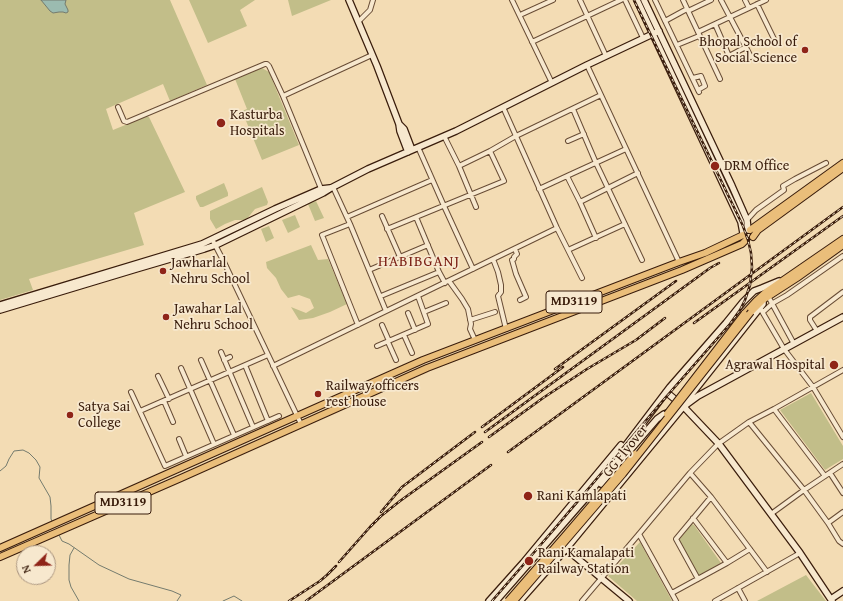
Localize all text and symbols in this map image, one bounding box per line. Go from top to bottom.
place label: Bhopal School of Social Science [699,34,797,66]
marker: Bhopal School of Social Science [800,45,810,55]
place label: Kasturba Hospitals [230,107,285,140]
marker: Kasturba Hospitals [215,117,227,129]
place label: DRM Office [724,158,789,174]
marker: DRM Office [709,160,721,172]
district label: HABIBGANJ [378,253,460,271]
place label: Jawharlal Nehru School [171,255,250,288]
marker: Jawharlal Nehru School [158,266,168,276]
road number: MD3119 [546,291,602,313]
place label: Jawahar Lal Nehru School [174,301,253,334]
marker: Jawahar Lal Nehru School [161,312,171,322]
place label: Agrawal Hospital [725,357,825,373]
marker: Agrawal Hospital [828,359,840,371]
place label: Railway officers rest house [326,378,419,410]
marker: Railway officers rest house [313,389,323,399]
place label: Satya Sai College [78,399,130,432]
marker: Satya Sai College [65,410,75,420]
street label: GG Flyover [600,421,652,481]
place label: Rani Kamlapati [537,488,626,504]
marker: Rani Kamlapati [522,490,534,502]
road number: MD3119 [95,492,151,514]
north arrow [16,545,56,585]
place label: Rani Kamalapati Railway Station [538,545,634,578]
marker: Rani Kamalapati Railway Station [523,555,535,567]
text: N [17,563,35,576]

